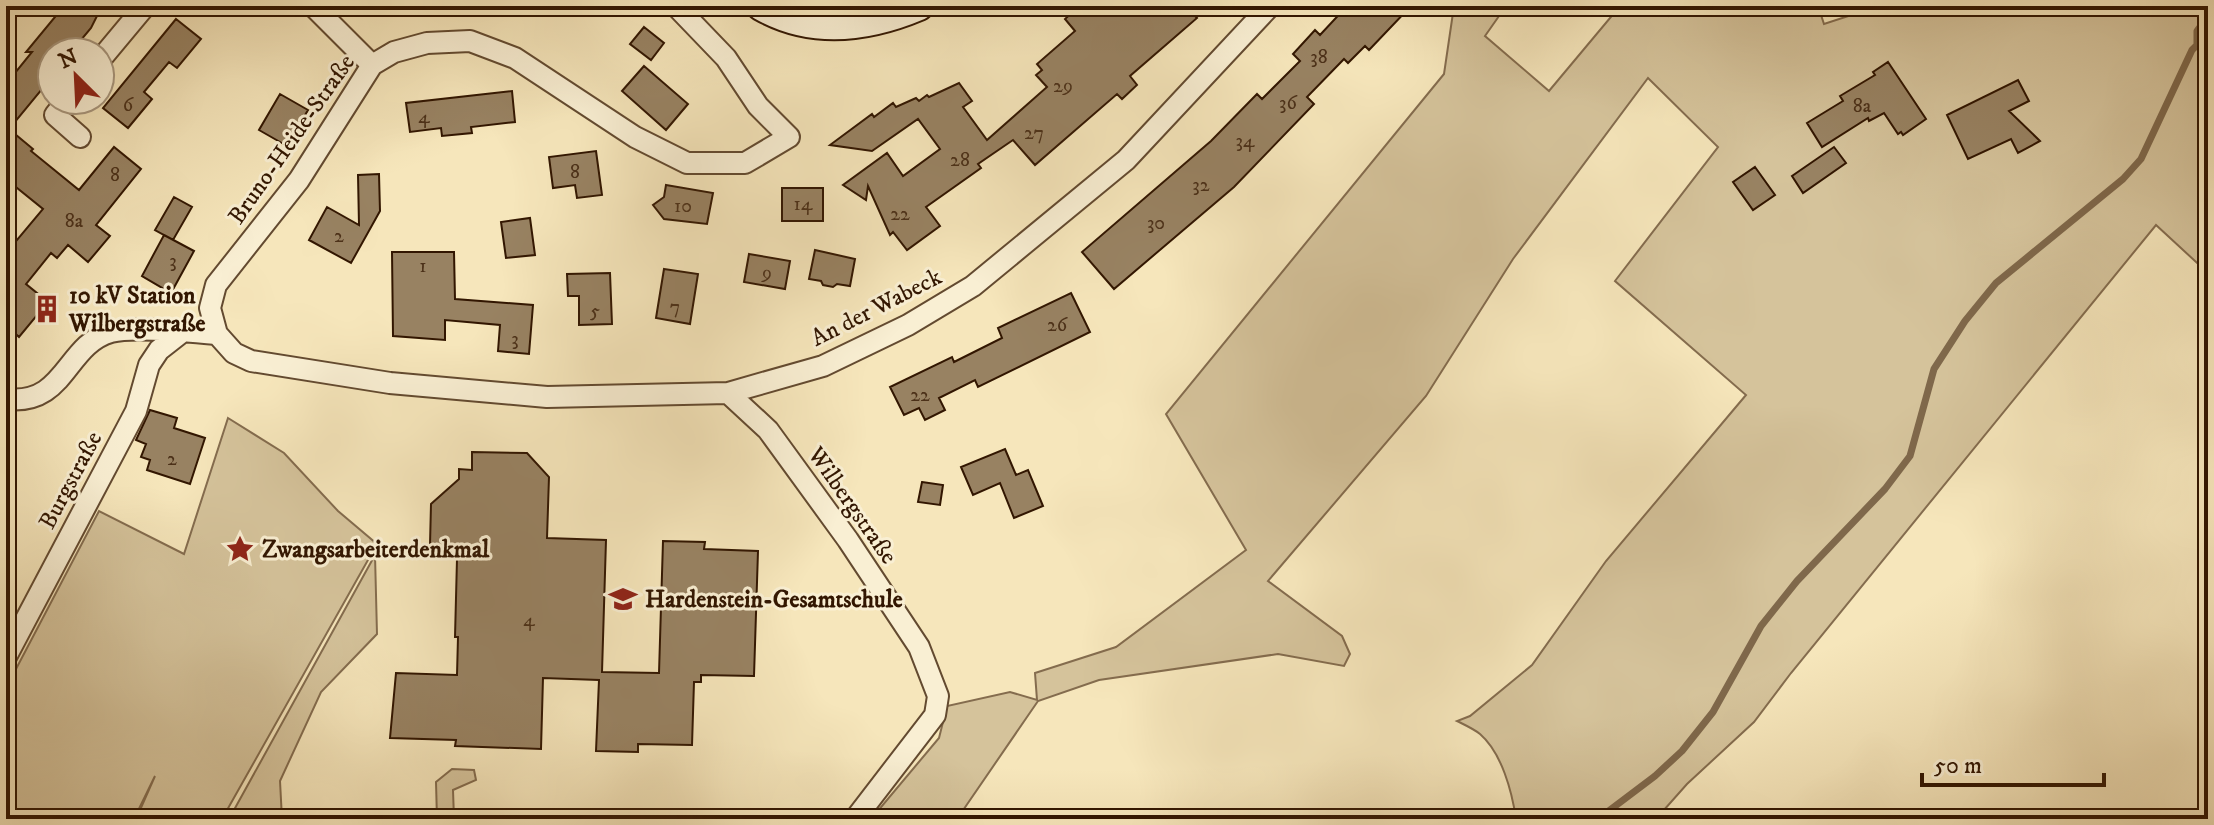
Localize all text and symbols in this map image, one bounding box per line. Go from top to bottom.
north arrow [36,36,116,116]
text: N [55,43,82,75]
house number: 38 [1310,45,1328,70]
street label: Bruno-Heide-Straße [222,49,362,230]
house number: 29 [1053,74,1073,99]
house number: 36 [1279,91,1298,116]
house number: 6 [123,93,134,118]
house number: 8a [1853,94,1872,119]
house number: 4 [418,105,430,130]
house number: 27 [1024,121,1044,146]
house number: 34 [1236,129,1255,154]
house number: 28 [950,148,970,173]
house number: 8 [570,160,580,185]
house number: 8 [110,163,120,188]
house number: 32 [1192,173,1210,198]
house number: 14 [794,192,813,217]
house number: 10 [674,194,692,219]
house number: 22 [890,202,910,227]
house number: 8a [65,209,84,234]
house number: 30 [1147,211,1165,236]
house number: 2 [334,224,344,249]
house number: 3 [169,249,177,274]
house number: 1 [419,254,427,279]
house number: 9 [761,261,772,286]
street label: An der Wabeck [806,262,947,354]
place label: 10 kV Station Wilbergstraße [68,281,205,339]
building icon: 10 kV Station Wilbergstraße [32,294,62,324]
house number: 7 [670,295,680,320]
house number: 5 [590,299,600,324]
house number: 26 [1047,313,1068,338]
house number: 3 [511,327,519,352]
house number: 22 [910,383,930,408]
street label: Burgstraße [33,426,109,535]
street label: Wilbergstraße [800,440,904,570]
house number: 2 [167,447,177,472]
place icon: Zwangsarbeiterdenkmal [225,534,255,564]
place label: Zwangsarbeiterdenkmal [262,535,490,565]
school or university icon: Hardenstein-Gesamtschule [608,584,638,614]
place label: Hardenstein-Gesamtschule [645,585,903,615]
house number: 4 [523,608,535,633]
scale bar [1922,737,2104,787]
text: 50 m [1934,751,1982,781]

